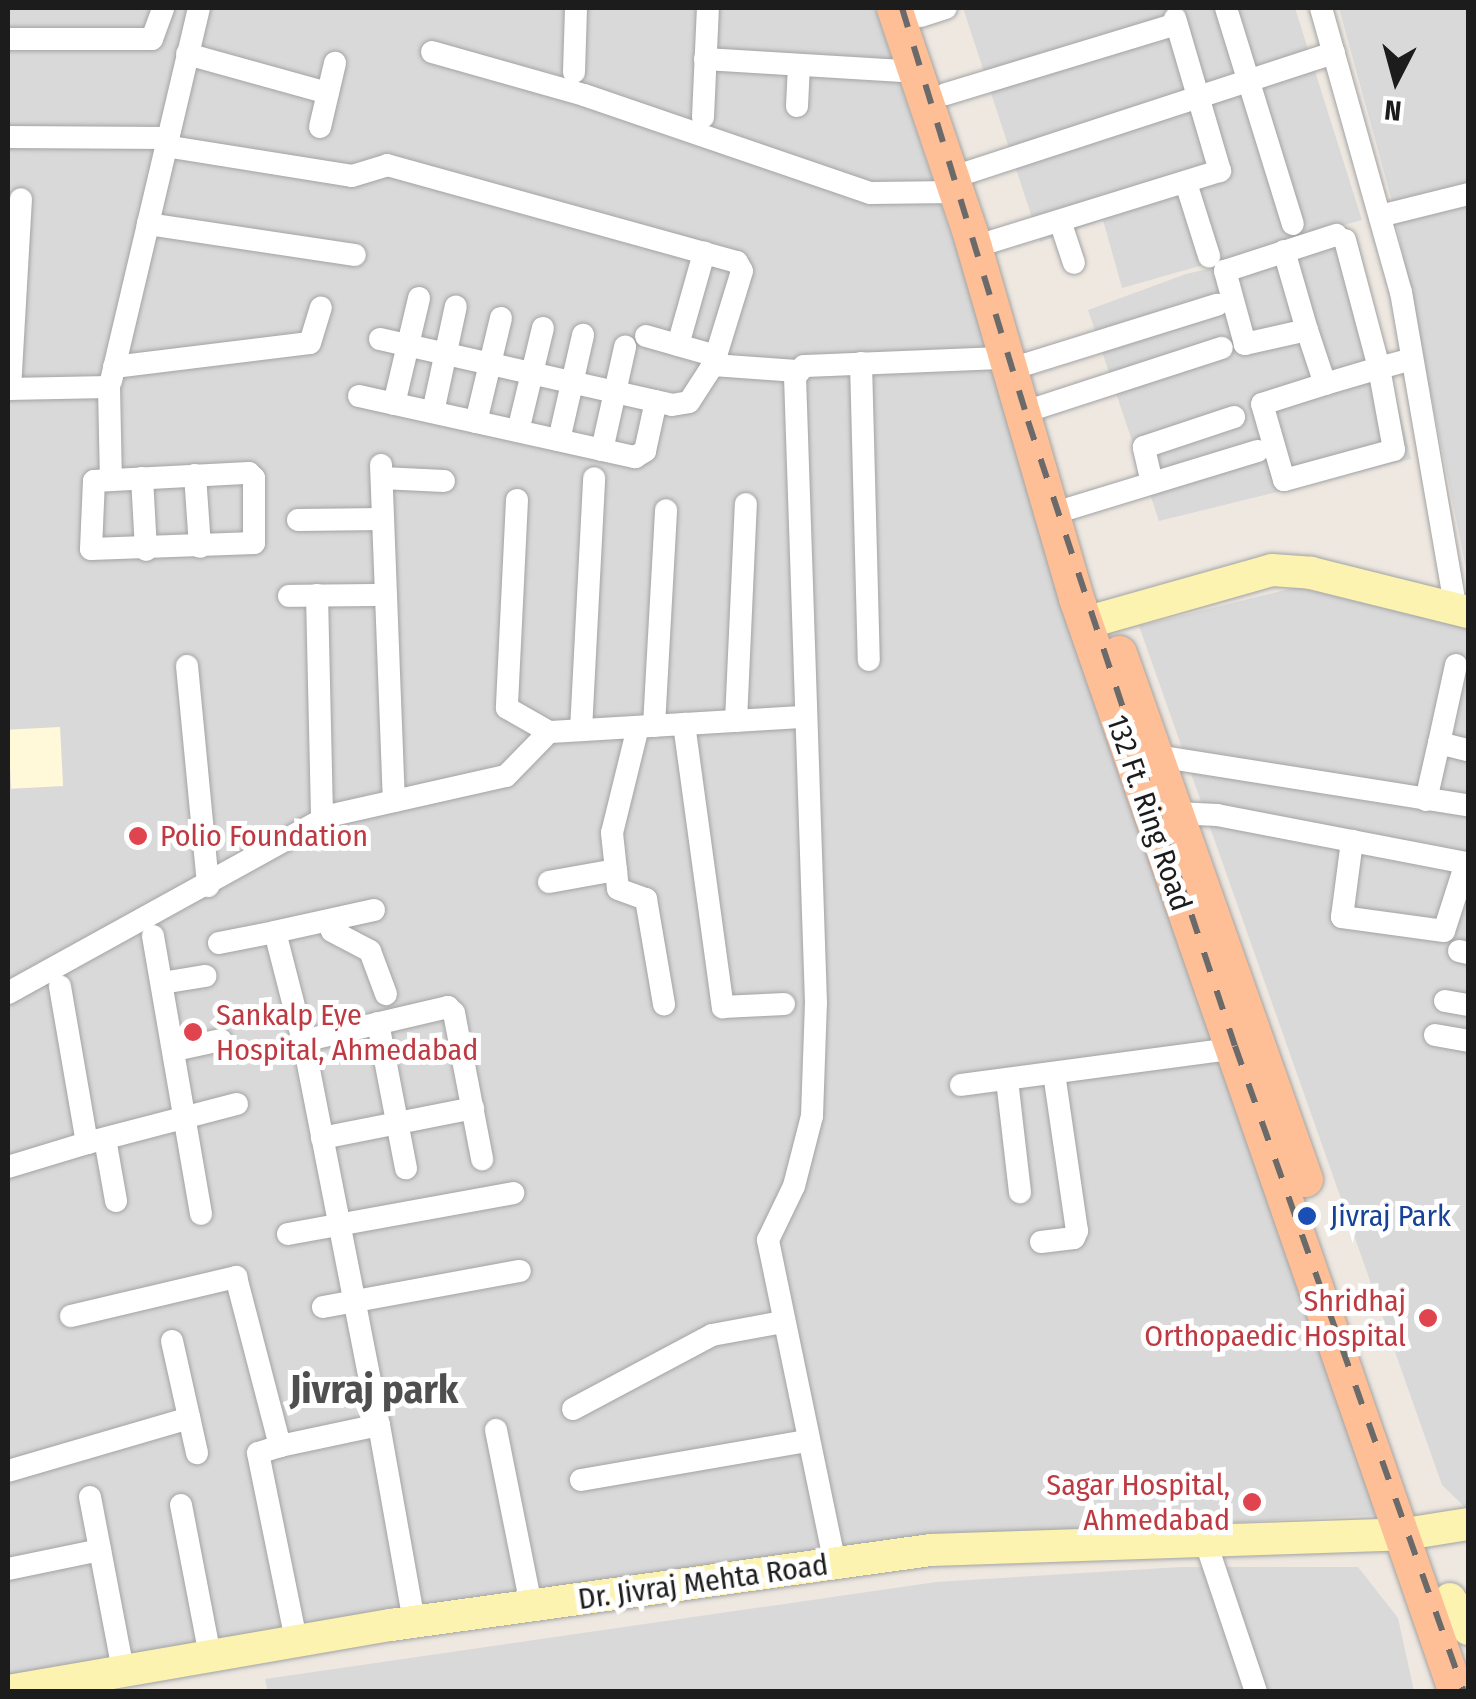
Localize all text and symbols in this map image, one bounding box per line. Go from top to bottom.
north arrow [1346,30,1446,130]
text: N [1383,93,1403,128]
street label: 132 Ft. Ring Road [1099,711,1199,915]
place label: Polio Foundation [160,818,368,854]
marker: Polio Foundation [125,823,151,849]
place label: Sankalp Eye Hospital, Ahmedabad [216,997,478,1068]
marker: Sankalp Eye Hospital, Ahmedabad [180,1019,206,1045]
place label: Jivraj Park [1330,1198,1451,1234]
marker: Jivraj Park [1294,1203,1320,1229]
place label: Shridhaj Orthopaedic Hospital [1144,1283,1406,1354]
marker: Shridhaj Orthopaedic Hospital [1415,1305,1441,1331]
district label: Jivraj park [290,1366,458,1414]
place label: Sagar Hospital, Ahmedabad [1046,1467,1230,1538]
marker: Sagar Hospital, Ahmedabad [1239,1489,1265,1515]
street label: Dr. Jivraj Mehta Road [576,1547,830,1617]

